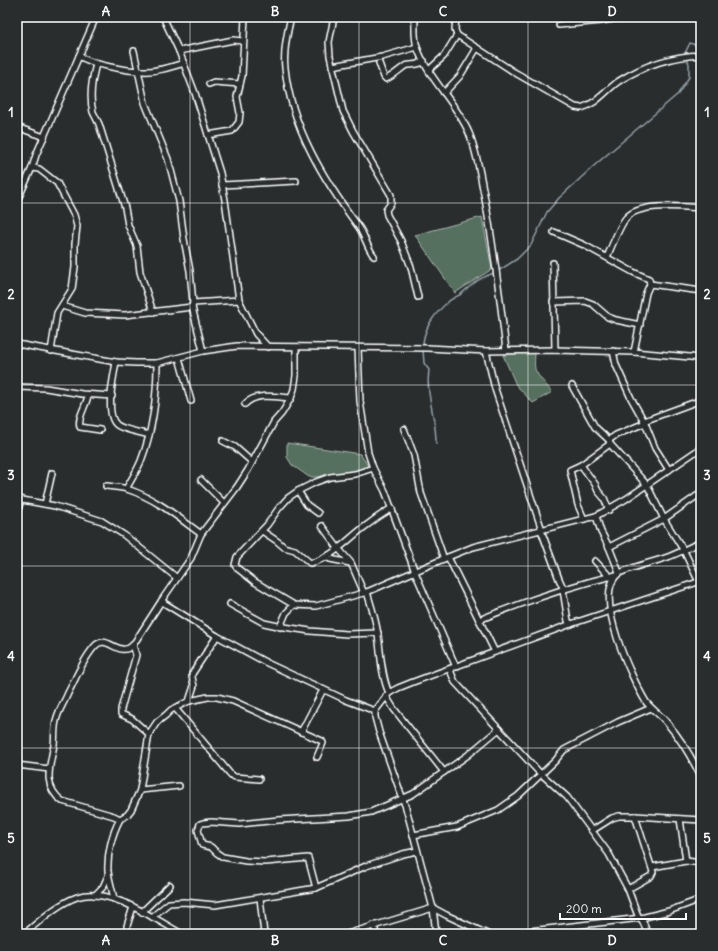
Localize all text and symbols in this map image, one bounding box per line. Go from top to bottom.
text: A [102,3,111,20]
text: B [271,3,280,20]
text: C [439,3,448,20]
text: D [607,3,617,20]
text: 1 [8,104,14,121]
text: 1 [704,104,710,121]
text: 2 [7,286,15,303]
text: 2 [703,286,711,303]
text: 3 [7,467,15,484]
text: 3 [703,467,711,484]
text: 4 [7,648,15,665]
text: 4 [703,648,711,665]
text: 5 [7,830,15,847]
text: 5 [703,830,711,847]
scale bar [560,895,686,921]
text: 200 m [566,901,602,916]
text: A [102,932,111,949]
text: B [271,932,280,949]
text: C [439,932,448,949]
text: D [607,932,617,949]

